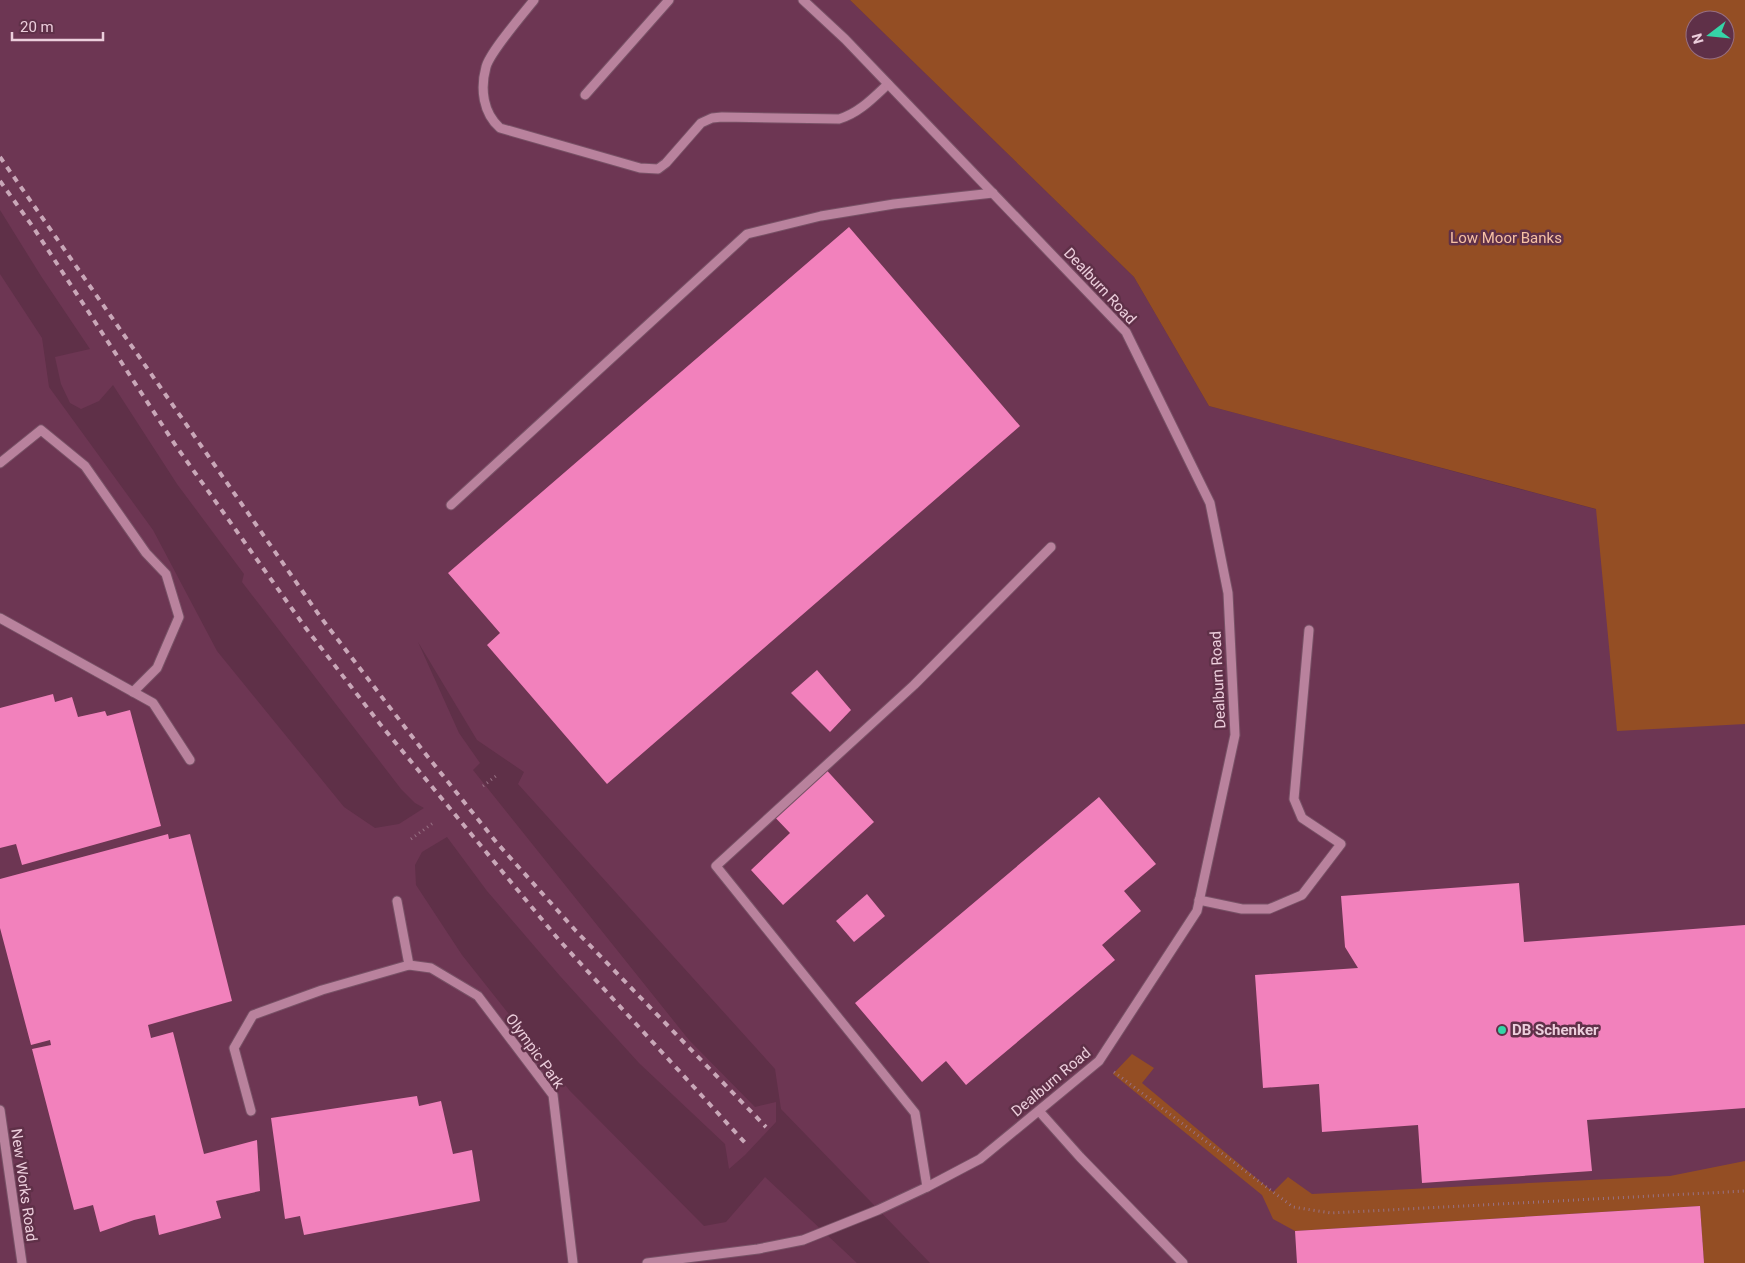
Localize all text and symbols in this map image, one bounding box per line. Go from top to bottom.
scale bar [12,10,104,42]
north arrow [1685,10,1735,60]
text: 20 m [20,18,54,36]
text: N [1688,32,1707,46]
park label: Low Moor Banks [1450,229,1562,247]
street label: Dealburn Road [1060,244,1140,328]
street label: Dealburn Road [1206,631,1230,729]
street label: Olympic Park [502,1010,568,1092]
place label: DB Schenker [1512,1021,1599,1039]
marker: DB Schenker [1496,1024,1508,1036]
street label: Dealburn Road [1008,1044,1094,1120]
street label: New Works Road [7,1127,41,1243]

